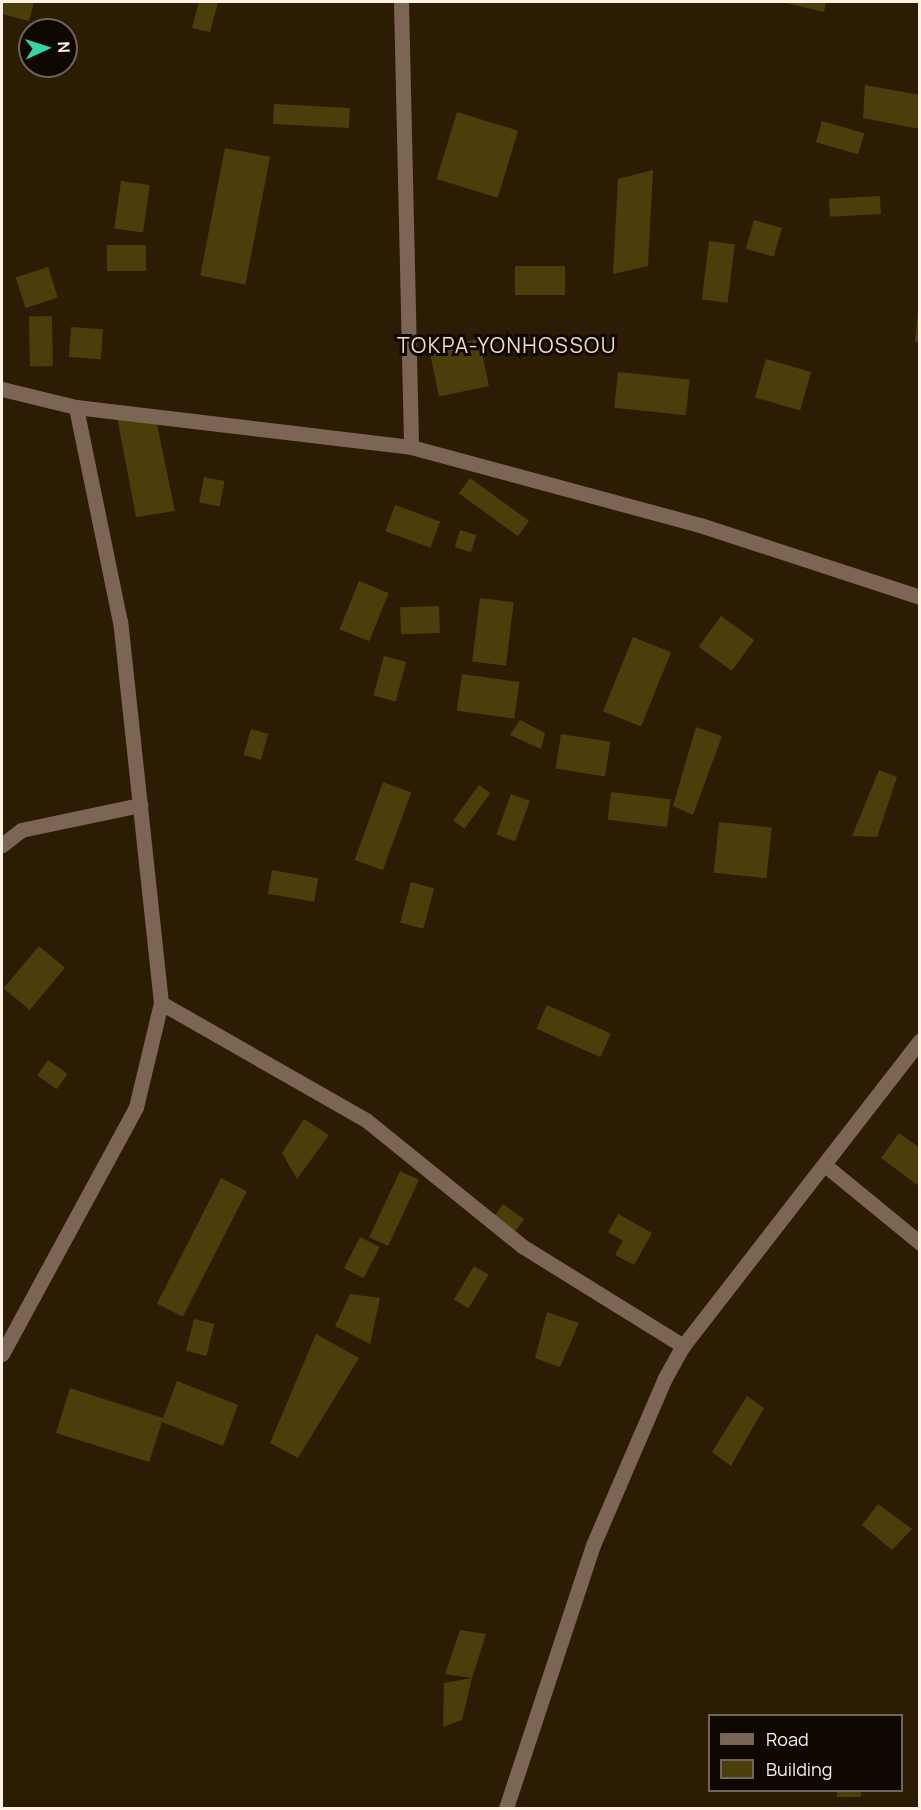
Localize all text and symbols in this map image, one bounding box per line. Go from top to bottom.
north arrow [18,18,78,78]
text: N [53,41,75,53]
district label: TOKPA-YONHOSSOU [396,332,618,358]
legend [708,1714,903,1792]
text: Road [766,1727,809,1751]
text: Building [766,1757,832,1781]

